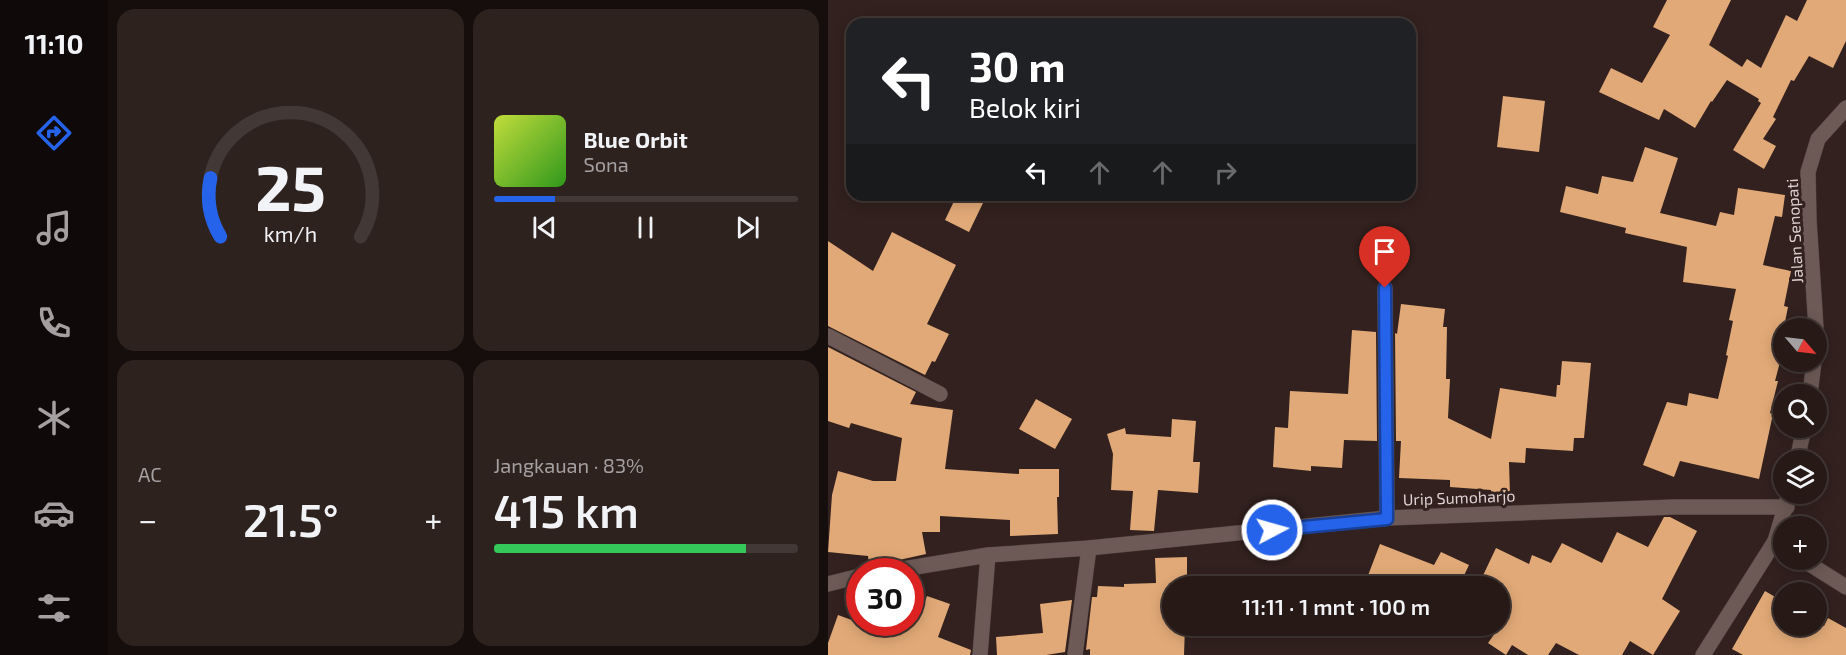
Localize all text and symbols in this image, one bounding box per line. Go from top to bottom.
text: 11:10 [25,27,83,59]
text: 30 m [969,40,1065,90]
icon: left [870,42,948,120]
text: Belok kiri [969,91,1081,123]
icon: directions [33,112,75,154]
text: Blue Orbit [584,126,688,152]
text: 25 [255,149,326,224]
text: Sona [584,152,629,176]
icon: left [1020,156,1053,189]
icon: ahead [1083,156,1116,189]
icon: ahead [1146,156,1179,189]
icon: right [1209,156,1242,189]
street label: Jalan Senopati [1782,178,1806,284]
icon: music [33,207,75,249]
icon: previous [528,211,561,244]
icon: pause [629,211,662,244]
icon: next [731,211,764,244]
text: km/h [264,221,317,246]
pin [1359,226,1410,288]
icon: arrive [1368,235,1401,268]
icon: phone [33,302,75,344]
north arrow [1773,318,1827,372]
map controls [1773,318,1827,636]
button: search [1773,384,1827,438]
icon: climate [33,397,75,439]
button: layers [1773,450,1827,504]
text: Jangkauan · 83% [494,453,644,477]
text: AC [138,462,162,486]
text: 415 km [494,483,639,537]
street label: Urip Sumoharjo [1402,486,1516,509]
icon: car [33,492,75,534]
text: 21.5° [243,492,339,546]
position arrow [1240,498,1304,562]
text: − [138,499,157,539]
text: + [424,499,442,539]
button: + [1773,516,1827,570]
speed limit sign: 30 [846,558,924,636]
button: − [1773,582,1827,636]
icon: filters [33,587,75,629]
text: 11:11 · 1 mnt · 100 m [1242,593,1430,619]

